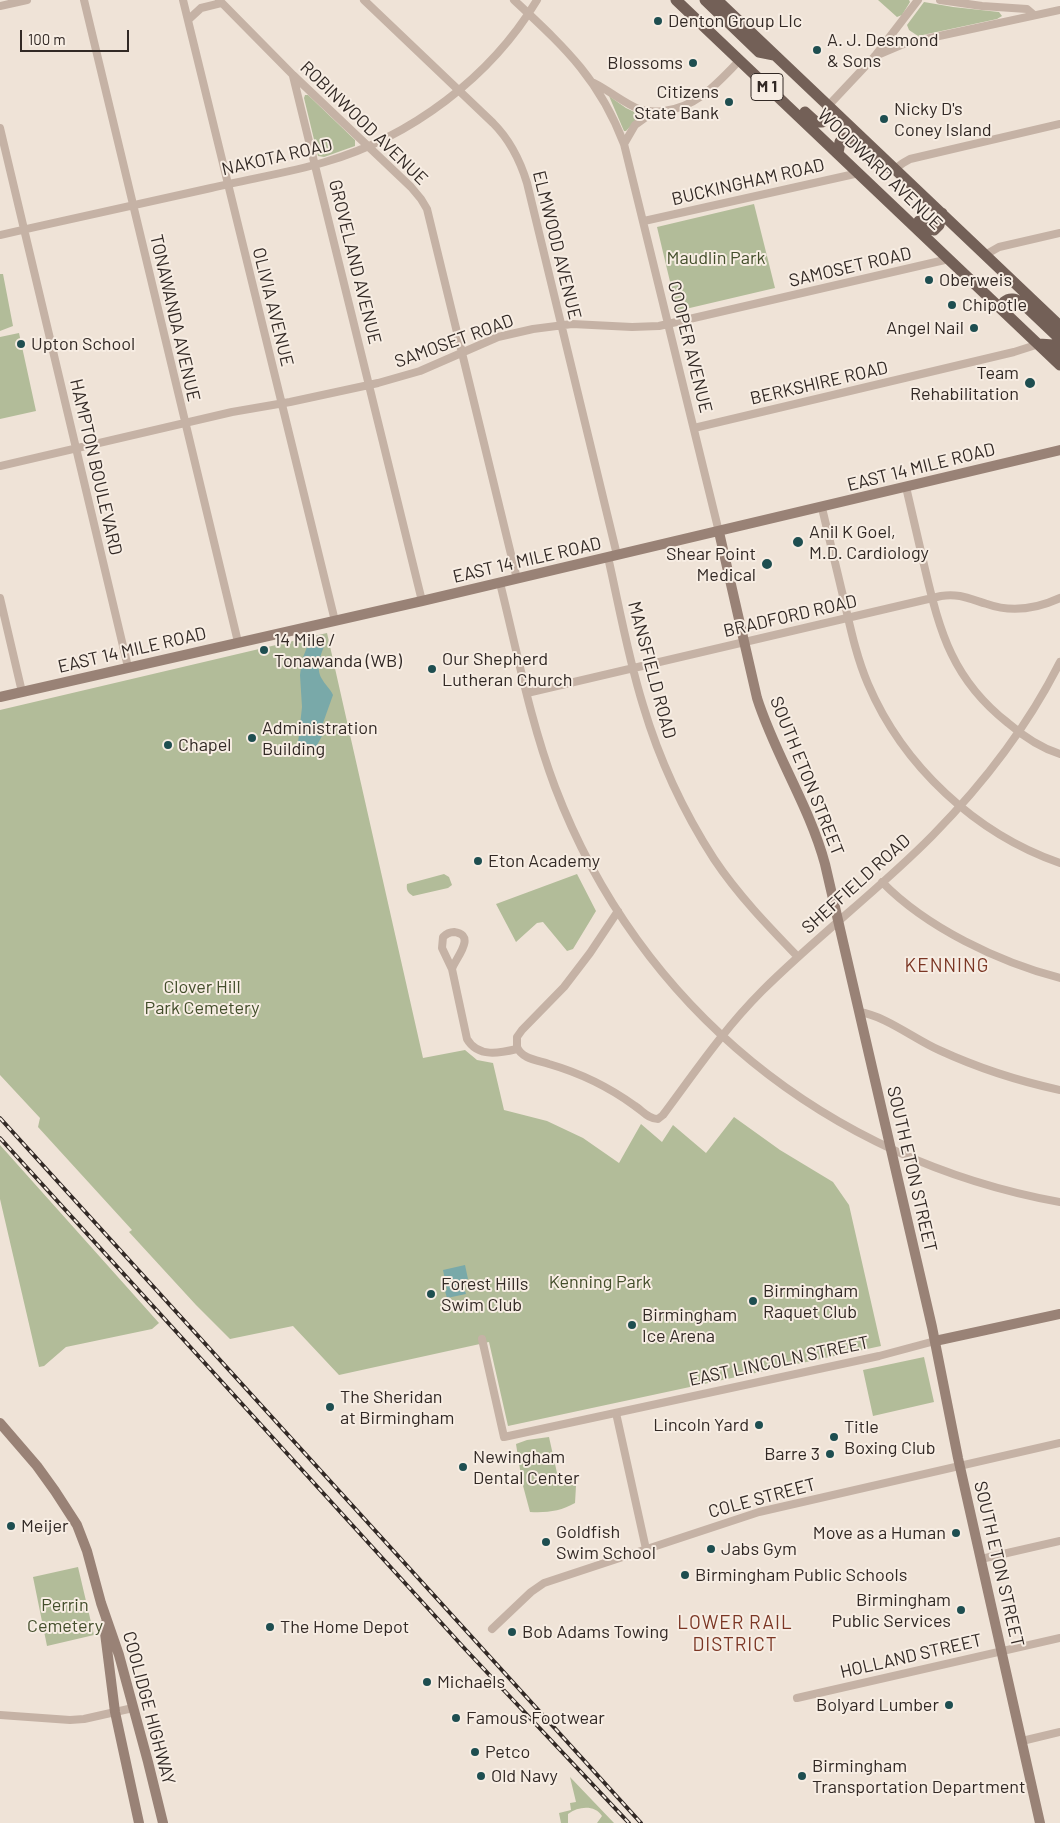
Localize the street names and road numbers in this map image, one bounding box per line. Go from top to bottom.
street label: ROBINWOOD AVENUE [296,57,432,189]
road number: M 1 [751,74,783,100]
street label: WOODWARD AVENUE [813,104,947,234]
street label: NAKOTA ROAD [220,134,334,180]
street label: BUCKINGHAM ROAD [670,154,826,210]
street label: ELMWOOD AVENUE [528,168,586,322]
street label: GROVELAND AVENUE [324,177,386,347]
street label: TONAWANDA AVENUE [145,232,205,404]
street label: SAMOSET ROAD [787,242,913,292]
street label: OLIVIA AVENUE [248,245,298,369]
street label: COOPER AVENUE [663,279,717,415]
street label: SAMOSET ROAD [392,309,516,373]
street label: BERKSHIRE ROAD [748,357,890,409]
street label: HAMPTON BOULEVARD [65,377,127,557]
street label: EAST 14 MILE ROAD [845,438,997,496]
street label: EAST 14 MILE ROAD [451,532,603,588]
street label: BRADFORD ROAD [721,590,859,642]
street label: MANSFIELD ROAD [623,599,681,741]
street label: EAST 14 MILE ROAD [56,622,208,678]
street label: SOUTH ETON STREET [765,693,849,859]
street label: SHEFFIELD ROAD [797,830,915,938]
street label: SOUTH ETON STREET [882,1084,942,1254]
street label: EAST LINCOLN STREET [687,1331,871,1391]
street label: COLE STREET [706,1473,818,1523]
street label: SOUTH ETON STREET [969,1479,1029,1649]
street label: COOLIDGE HIGHWAY [118,1629,180,1787]
street label: HOLLAND STREET [838,1629,984,1683]

